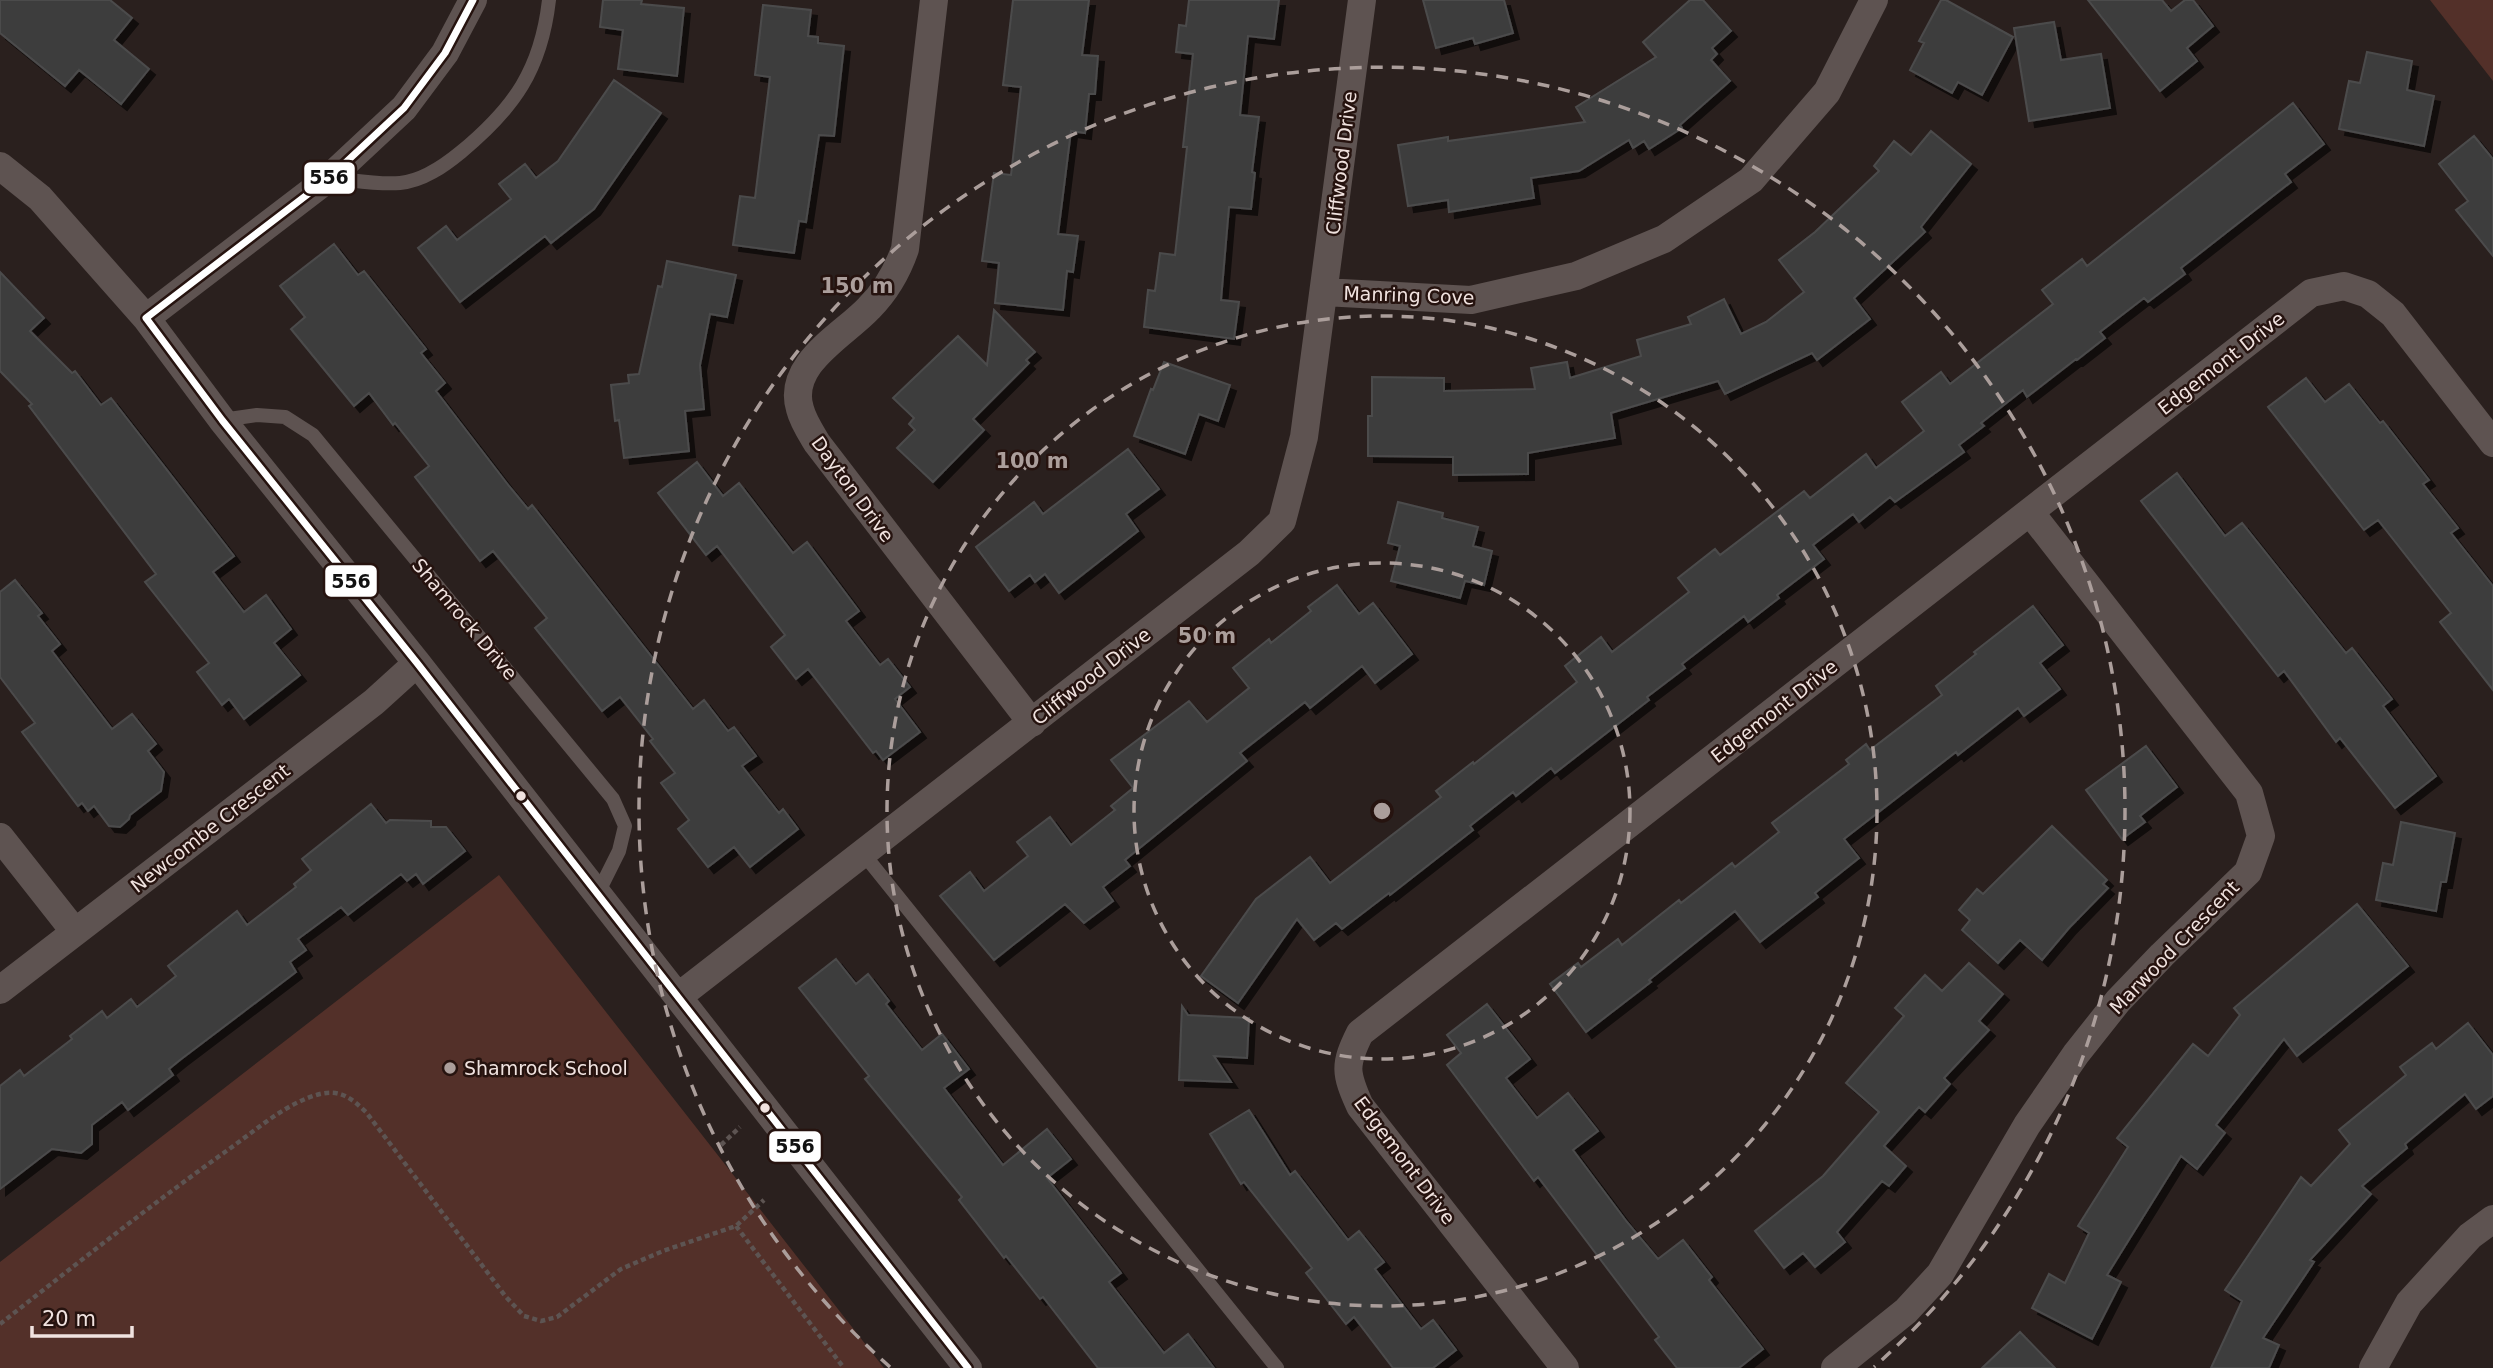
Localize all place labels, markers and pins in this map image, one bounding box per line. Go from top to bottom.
unlabelled marker [514,789,528,803]
centre of rings [1370,799,1394,823]
place label: Shamrock School [464,1057,628,1079]
marker: Shamrock School [442,1060,458,1076]
unlabelled marker [758,1101,772,1115]

